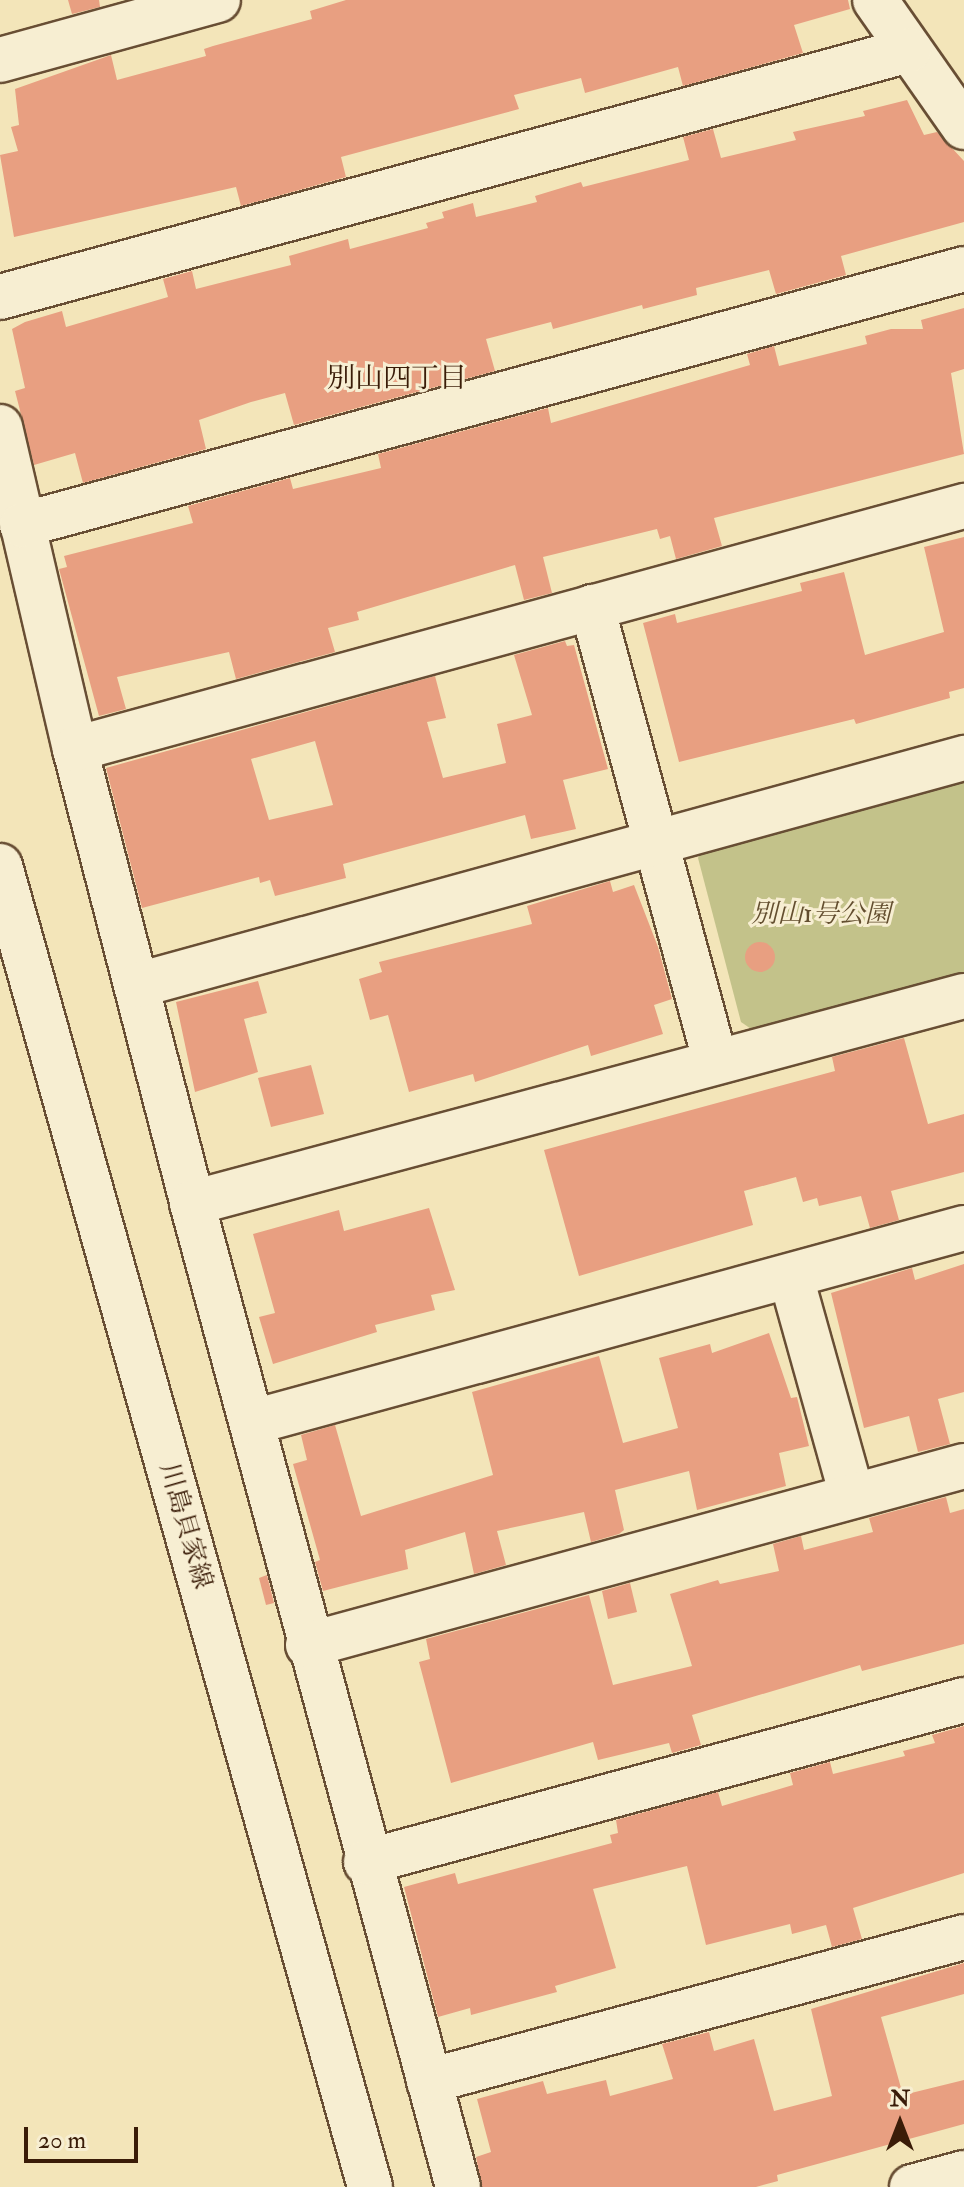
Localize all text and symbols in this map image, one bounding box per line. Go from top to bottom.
district label: 別山四丁目 [327,362,467,396]
park label: 別山1号公園 [751,899,891,931]
street label: 川島貝家線 [152,1459,218,1593]
north arrow [860,2083,940,2163]
text: N [890,2085,910,2113]
scale bar [28,2111,142,2161]
text: 20 m [38,2125,86,2156]

